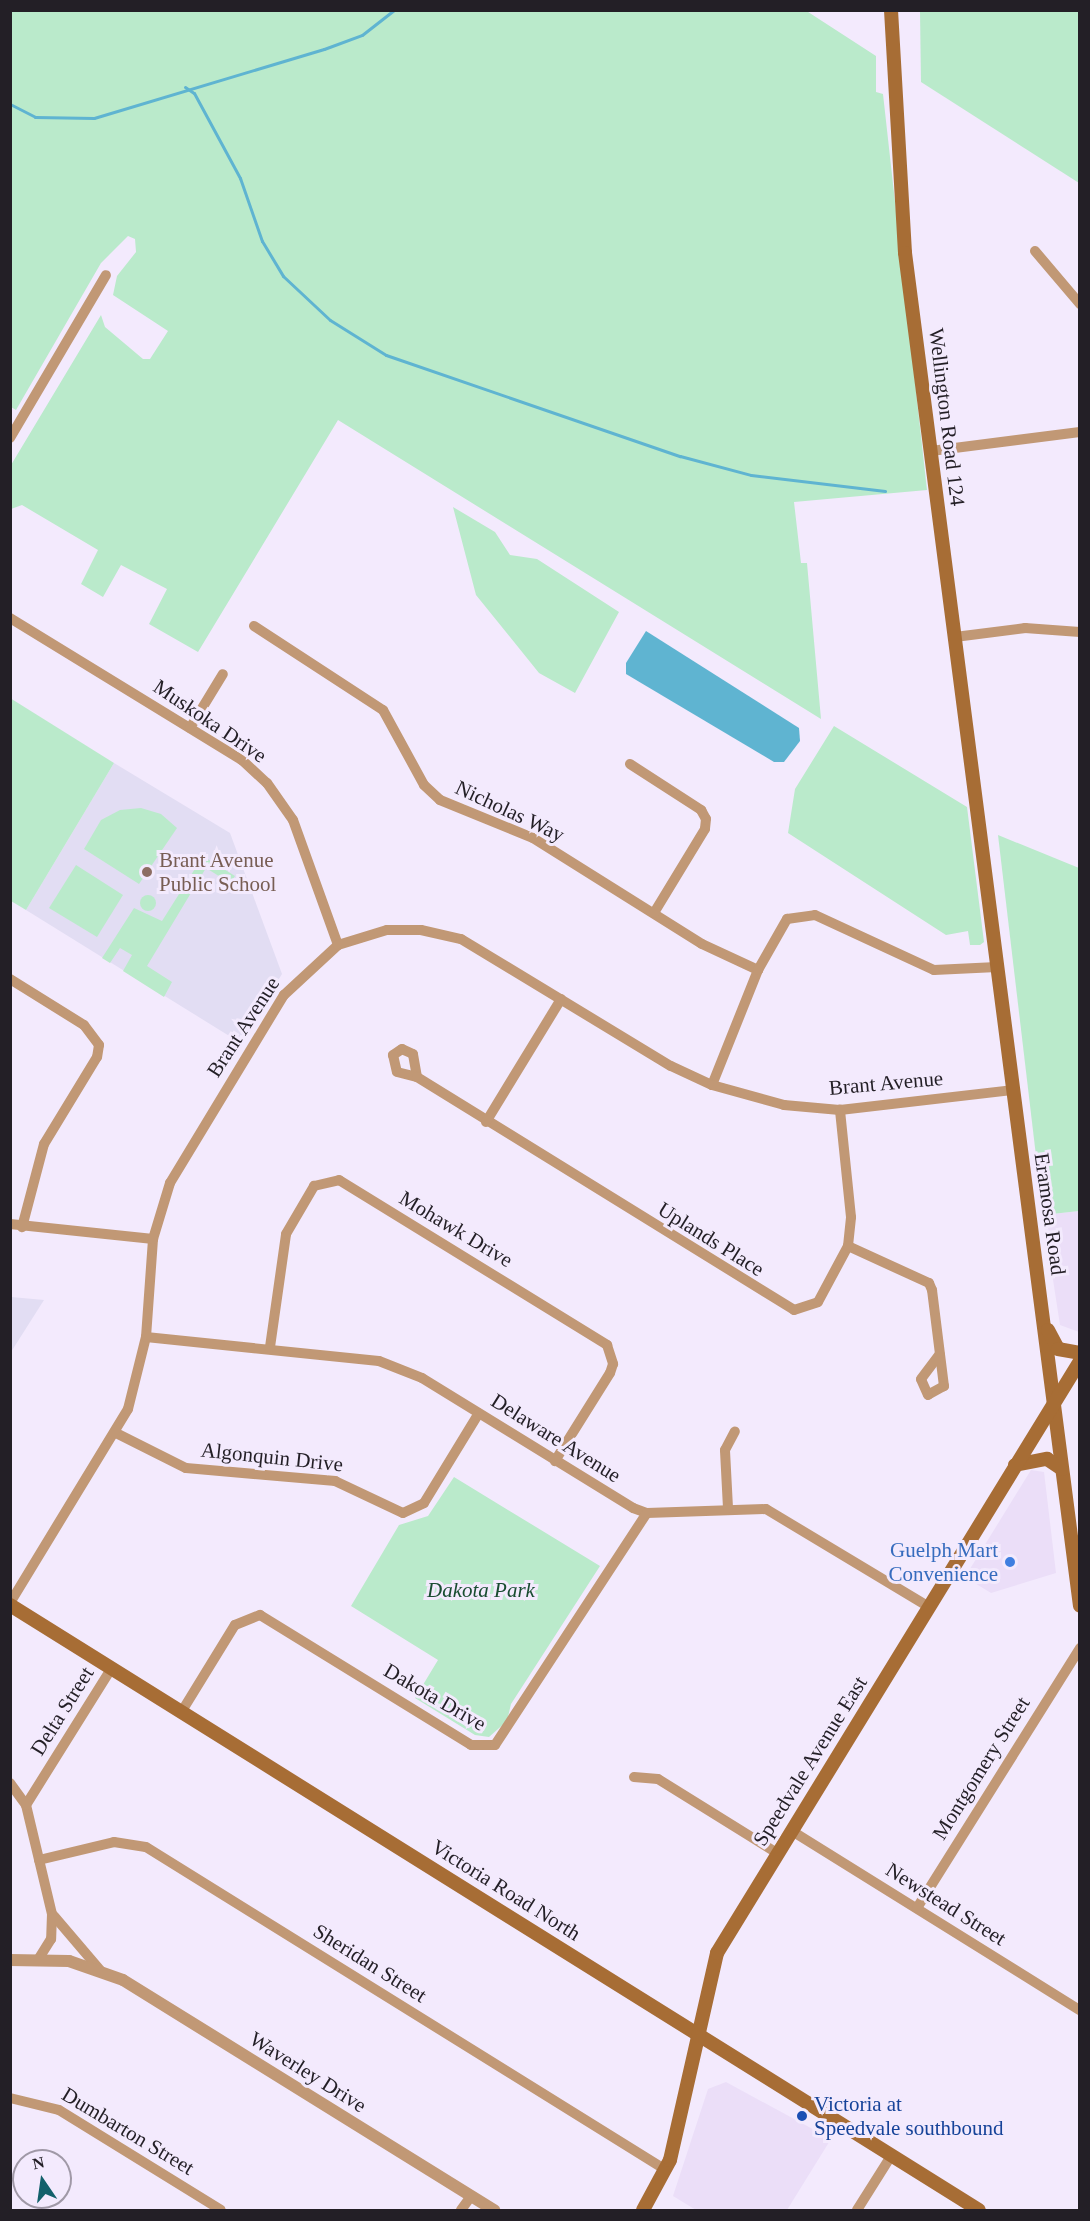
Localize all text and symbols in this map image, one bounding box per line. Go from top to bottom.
street label: Wellington Road 124 [924,327,970,507]
street label: Muskoka Drive [149,674,271,768]
street label: Nicholas Way [451,775,569,847]
place label: Brant Avenue Public School [159,847,276,897]
marker: Brant Avenue Public School [140,865,154,879]
street label: Brant Avenue [201,972,285,1082]
street label: Brant Avenue [827,1065,945,1101]
street label: Eramosa Road [1029,1151,1071,1277]
street label: Mohawk Drive [395,1185,517,1273]
street label: Uplands Place [653,1196,769,1282]
street label: Delaware Avenue [486,1388,626,1488]
street label: Algonquin Drive [200,1437,344,1477]
place label: Guelph Mart Convenience [888,1537,998,1587]
marker: Guelph Mart Convenience [1003,1555,1017,1569]
park label: Dakota Park [427,1577,535,1603]
street label: Dakota Drive [379,1658,491,1736]
street label: Delta Street [25,1662,99,1760]
street label: Speedvale Avenue East [747,1671,873,1851]
street label: Montgomery Street [927,1692,1035,1844]
street label: Victoria Road North [427,1834,585,1946]
street label: Newstead Street [881,1857,1011,1951]
street label: Sheridan Street [309,1918,431,2008]
street label: Waverley Drive [245,2026,371,2118]
street label: Dumbarton Street [57,2082,199,2180]
place label: Victoria at Speedvale southbound [814,2091,1004,2141]
marker: Victoria at Speedvale southbound [795,2109,809,2123]
north arrow [12,2149,72,2209]
text: N [31,2153,46,2173]

